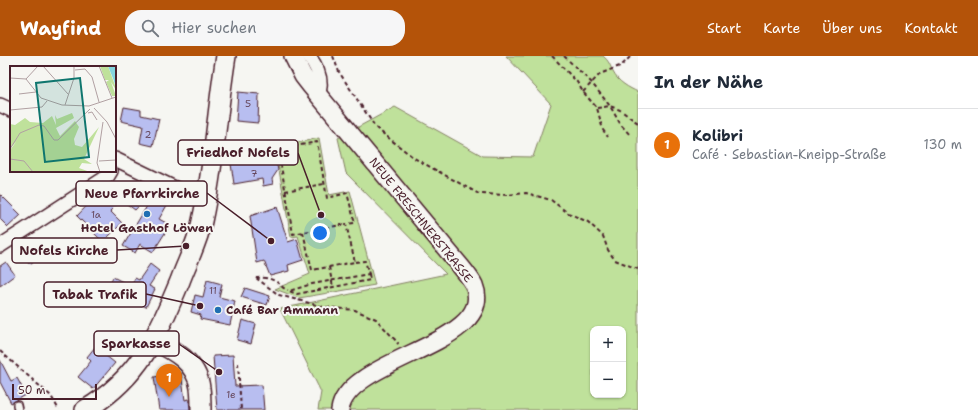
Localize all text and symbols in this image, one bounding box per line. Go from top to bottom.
search box [125,10,405,46]
text: Wayfind [20,16,101,41]
icon: search [139,17,161,39]
text: Hier suchen [171,18,256,38]
text: Start [707,19,741,37]
text: Karte [763,19,800,37]
text: Über uns [822,19,882,37]
text: Kontakt [904,19,958,37]
inset map [10,66,116,172]
text: In der Nähe [654,71,763,93]
house number: 5 [245,97,251,110]
text: Kolibri [692,126,743,146]
house number: 2 [145,128,152,141]
text: 1 [664,136,670,153]
text: 130 m [924,136,962,153]
callout: Friedhof Nofels [178,140,298,165]
text: Friedhof Nofels [186,144,290,161]
text: Café · Sebastian-Kneipp-Straße [692,146,886,163]
street label: NEUE FRESCHNERSTRASSE [366,154,476,286]
house number: 7 [251,167,258,180]
callout: Neue Pfarrkirche [76,181,207,206]
text: Neue Pfarrkirche [84,185,200,202]
house number: 1a [91,208,102,221]
marker: Hotel Gasthof Löwen [142,209,152,219]
place label: Hotel Gasthof Löwen [81,220,213,236]
your location [310,223,330,243]
callout: Nofels Kirche [12,238,117,263]
text: Nofels Kirche [19,242,109,259]
callout: Tabak Trafik [44,282,146,307]
house number: 11 [209,284,217,297]
text: Tabak Trafik [52,286,138,303]
place label: Café Bar Ammann [226,302,338,318]
marker: Café Bar Ammann [213,305,223,315]
map controls [590,326,626,398]
button: + [590,326,626,362]
callout: Sparkasse [94,331,179,356]
text: Sparkasse [101,335,171,352]
button: − [590,362,626,398]
pin: 1 [156,364,182,397]
scale bar [12,382,97,401]
text: 50 m [18,383,46,398]
house number: 1e [226,388,236,401]

